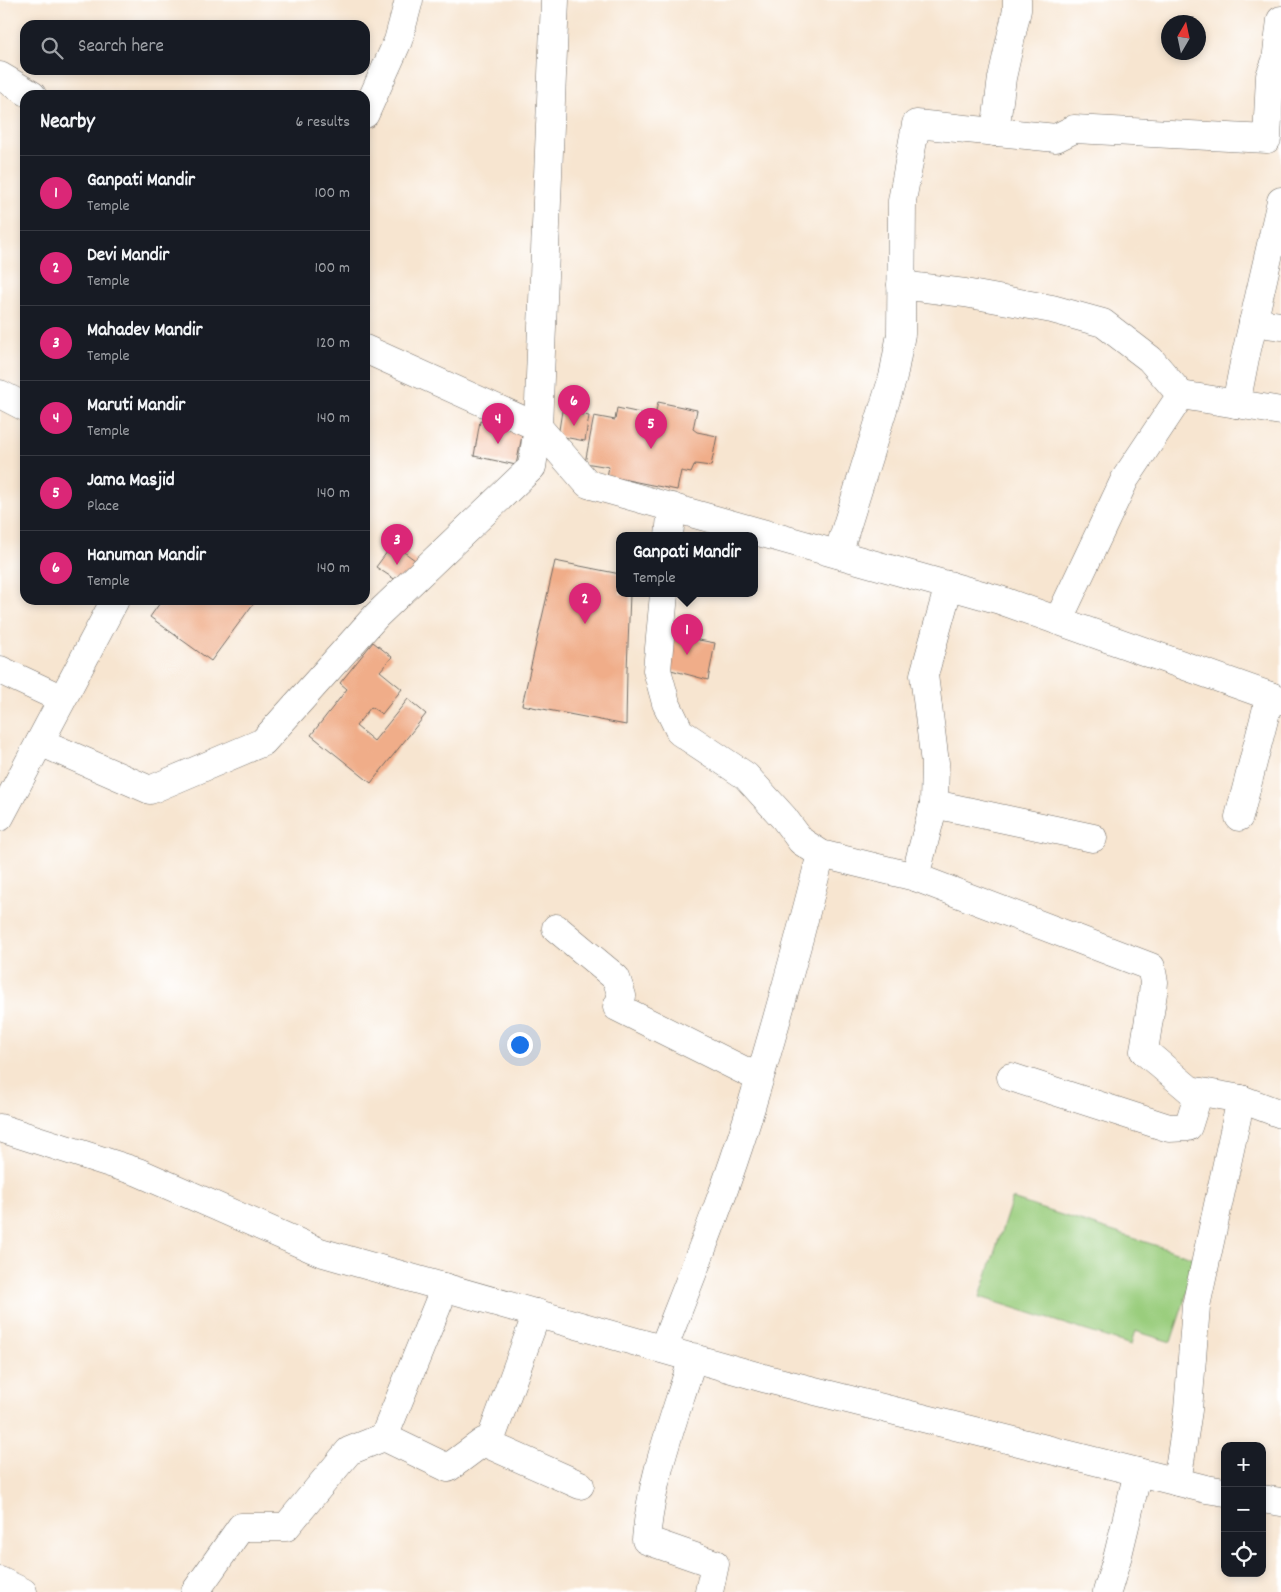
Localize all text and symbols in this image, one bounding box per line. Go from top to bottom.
north arrow [1161,15,1206,60]
search box [20,20,370,75]
icon: search [38,34,66,62]
text: Search here [78,34,164,61]
text: Nearby [40,108,95,138]
text: 6 results [295,111,350,134]
text: Ganpati Mandir [87,168,195,195]
text: 1 [54,182,58,205]
text: 100 m [314,182,350,205]
text: Temple [87,195,130,218]
text: Devi Mandir [87,243,169,270]
text: 2 [53,257,60,280]
text: 100 m [314,257,350,280]
text: Temple [87,270,130,293]
text: Mahadev Mandir [87,318,202,345]
text: 3 [52,332,60,355]
text: 120 m [316,332,350,355]
text: Temple [87,345,130,368]
pin: 6 [558,385,590,426]
text: Maruti Mandir [87,393,185,420]
pin: 4 [482,403,514,444]
text: 4 [53,407,59,430]
text: 140 m [316,407,350,430]
pin: 5 [635,408,667,449]
text: Temple [87,420,130,443]
text: Jama Masjid [87,468,175,495]
text: 5 [52,482,60,505]
text: 140 m [316,482,350,505]
text: Place [87,495,119,518]
pin: 3 [381,524,413,565]
popup [616,532,758,597]
text: Ganpati Mandir [633,540,741,567]
text: Hanuman Mandir [87,543,206,570]
text: 6 [52,557,60,580]
text: 140 m [316,557,350,580]
text: Temple [633,567,676,590]
text: Temple [87,570,130,593]
pin: 2 [569,583,601,624]
pin: 1 [671,614,703,655]
your location [507,1032,533,1058]
map controls [1221,1442,1266,1577]
button: + [1221,1442,1266,1487]
button: − [1221,1487,1266,1532]
button: locate [1221,1532,1266,1577]

